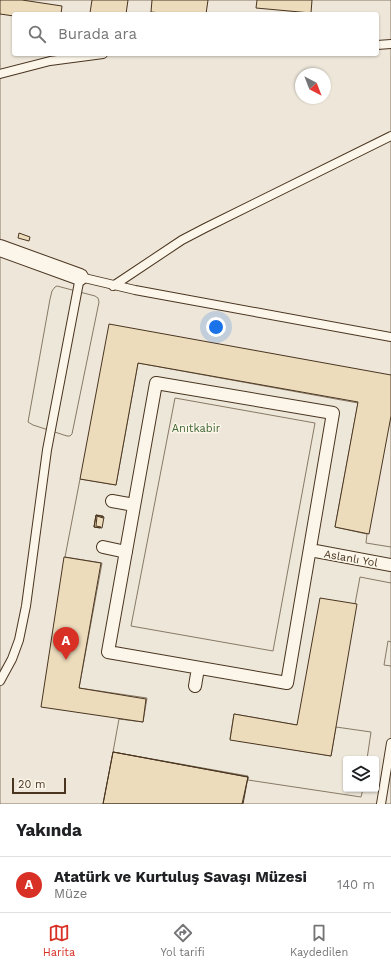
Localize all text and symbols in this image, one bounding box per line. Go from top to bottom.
search box [12,12,379,56]
icon: search [26,23,48,45]
text: Burada ara [58,25,137,43]
north arrow [295,68,331,104]
your location [206,317,226,337]
park label: Anıtkabir [172,422,221,435]
street label: Aslanlı Yol [323,547,379,570]
pin: A [53,627,79,660]
map controls [343,756,379,792]
button: layers [343,756,379,792]
scale bar [12,776,66,795]
text: 20 m [18,778,46,791]
text: Yakında [16,820,82,840]
text: Atatürk ve Kurtuluş Savaşı Müzesi [54,868,307,886]
text: A [25,877,33,892]
text: 140 m [337,877,375,892]
text: Müze [54,886,87,901]
tab: Harita [43,922,75,959]
tab: Yol tarifi [161,922,205,959]
tab: Kaydedilen [290,922,348,959]

